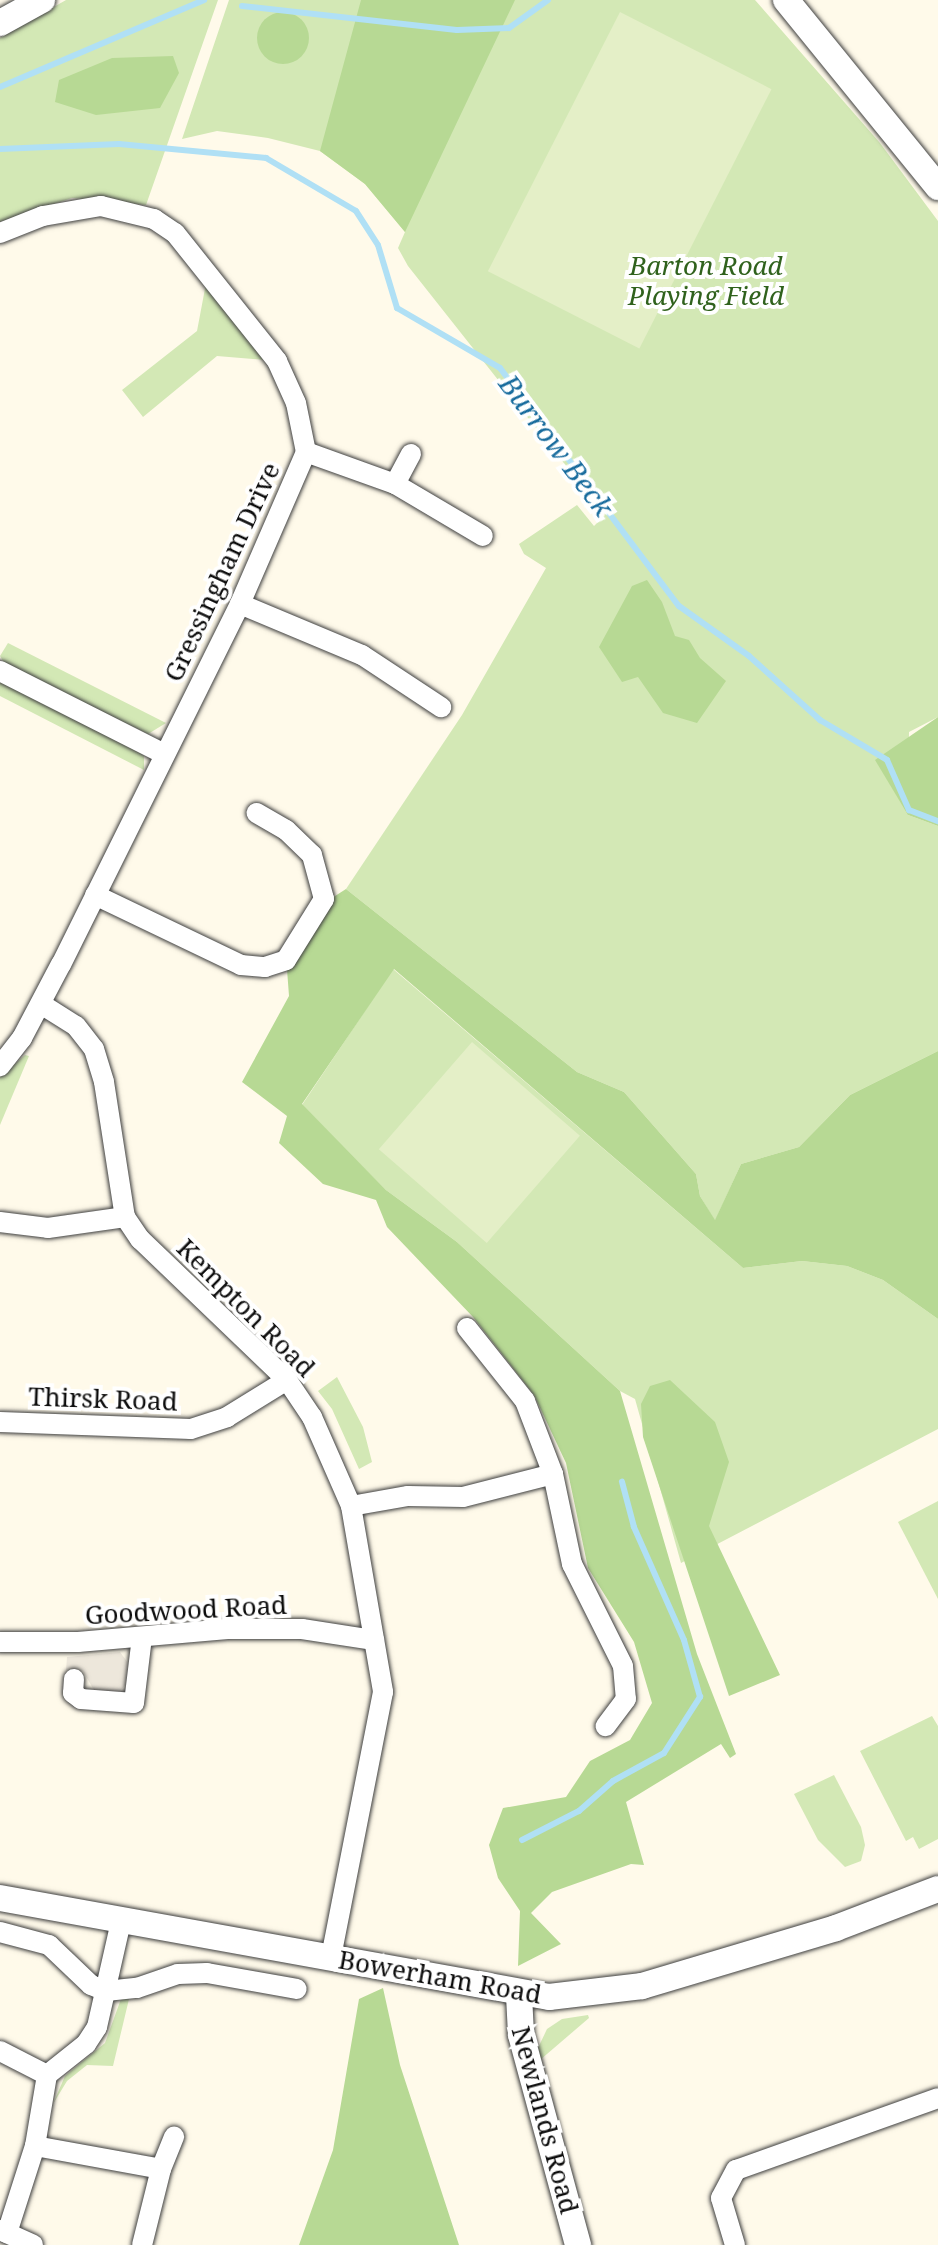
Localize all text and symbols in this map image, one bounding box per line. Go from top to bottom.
park label: Barton Road Playing Field [628,250,784,312]
water label: Burrow Beck [493,368,621,522]
street label: Gressingham Drive [158,457,286,687]
street label: Kempton Road [170,1232,322,1384]
street label: Thirsk Road [28,1381,178,1417]
street label: Goodwood Road [84,1589,288,1631]
street label: Bowerham Road [336,1944,544,2010]
street label: Newlands Road [505,2023,585,2217]

